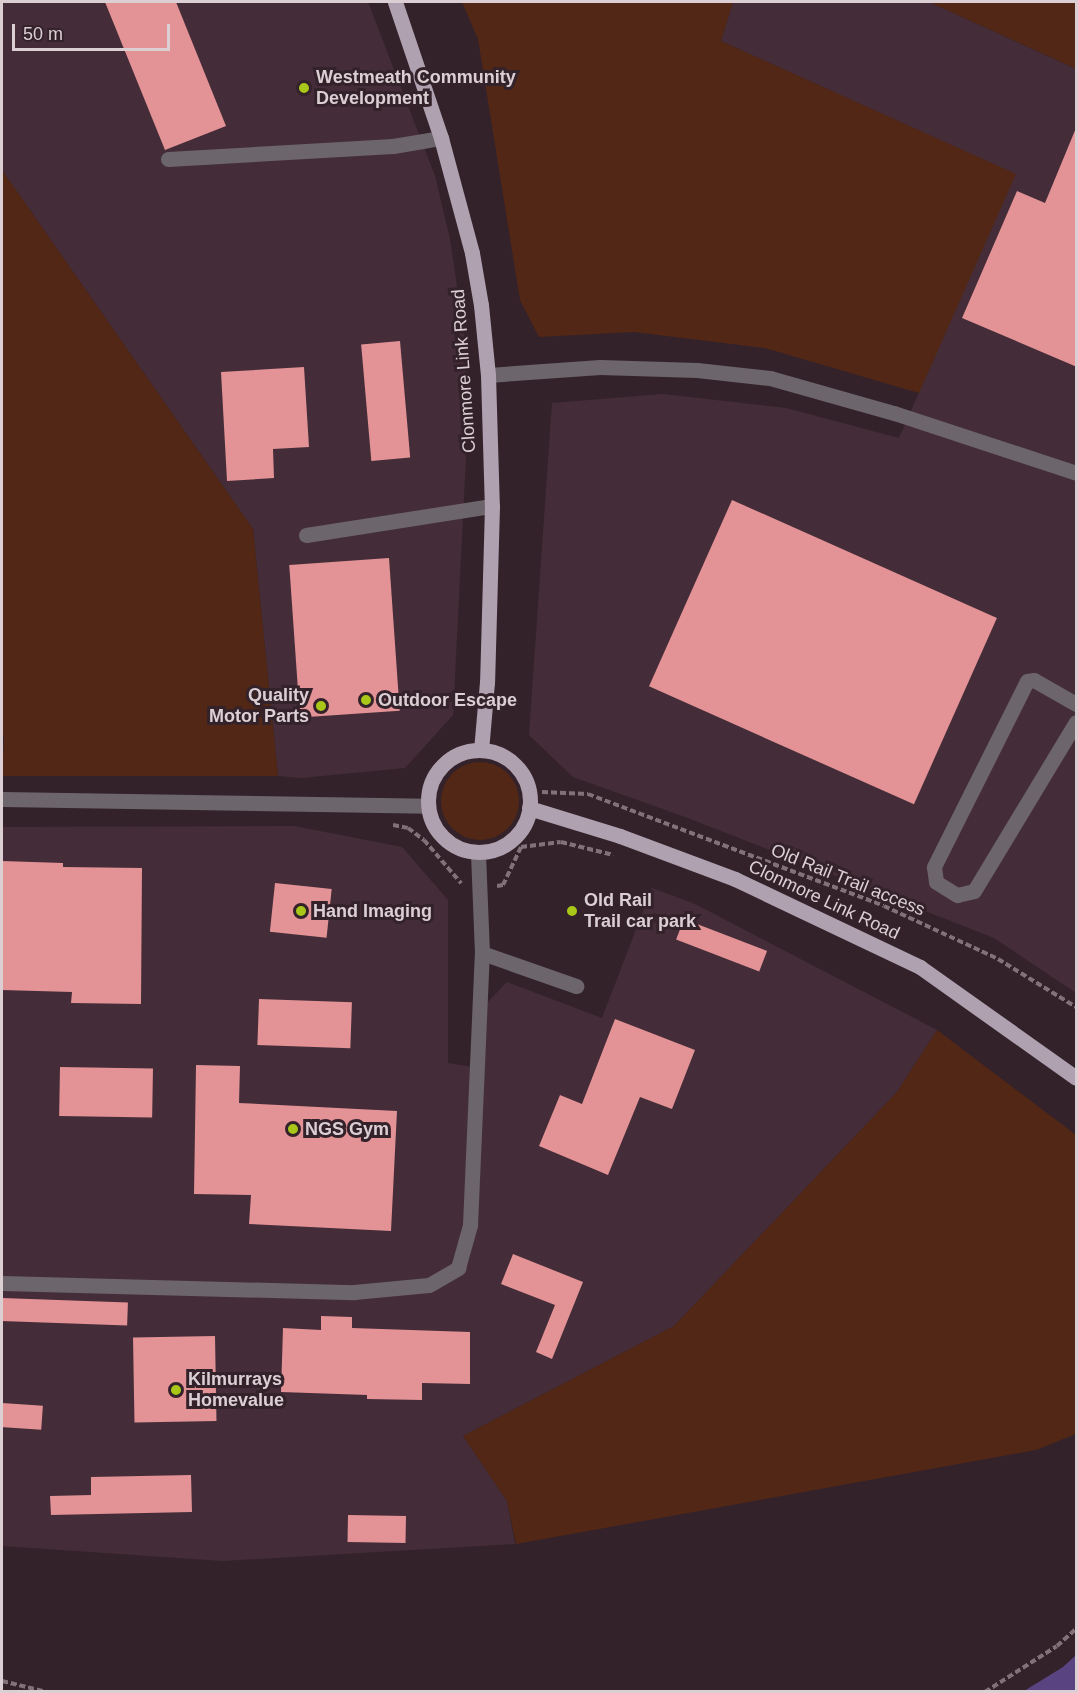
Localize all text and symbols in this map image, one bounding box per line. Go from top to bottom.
scale bar [15,12,172,50]
text: 50 m [23,24,63,44]
place label: Westmeath Community Development [316,67,516,110]
marker: Westmeath Community Development [297,81,311,95]
street label: Clonmore Link Road [448,288,480,454]
place label: Quality Motor Parts [209,685,309,728]
place label: Outdoor Escape [378,689,517,711]
marker: Outdoor Escape [359,693,373,707]
marker: Quality Motor Parts [314,699,328,713]
street label: Old Rail Trail access [768,839,928,921]
street label: Clonmore Link Road [745,856,903,944]
place label: Old Rail Trail car park [584,890,696,932]
place label: Hand Imaging [313,900,432,922]
marker: Hand Imaging [294,904,308,918]
marker: Old Rail Trail car park [565,904,579,918]
place label: NGS Gym [305,1118,389,1140]
marker: NGS Gym [286,1122,300,1136]
place label: Kilmurrays Homevalue [188,1369,284,1412]
marker: Kilmurrays Homevalue [169,1383,183,1397]

